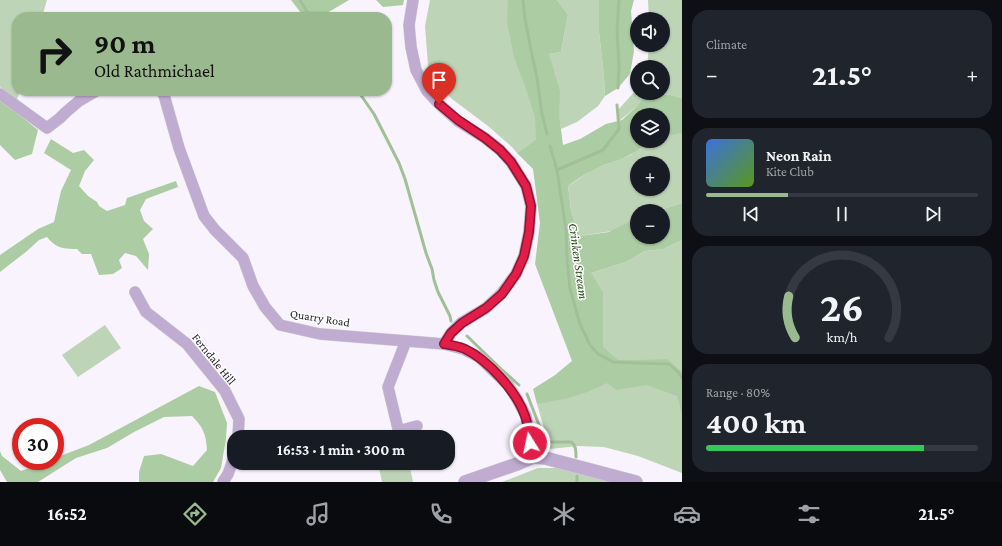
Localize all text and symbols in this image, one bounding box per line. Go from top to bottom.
map controls [630,12,670,244]
button: sound [630,12,670,52]
icon: right [28,28,80,80]
text: 90 m [94,28,155,59]
text: Climate [706,37,747,52]
text: 21.5° [812,58,872,91]
button: search [630,60,670,100]
text: Old Rathmichael [94,61,215,81]
text: − [706,62,718,87]
text: + [966,62,978,87]
pin [422,63,456,104]
icon: arrive [428,69,450,91]
button: layers [630,108,670,148]
text: Neon Rain [766,148,832,164]
button: + [630,156,670,196]
text: Kite Club [766,164,814,179]
icon: previous [740,203,762,225]
icon: pause [831,203,853,225]
icon: next [922,203,944,225]
button: − [630,204,670,244]
water label: Crinken Stream [566,222,591,300]
text: 26 [820,284,864,330]
street label: Quarry Road [289,306,352,330]
text: km/h [827,329,858,345]
street label: Ferndale Hill [189,331,239,387]
text: Range · 80% [706,385,770,400]
text: 400 km [706,406,806,439]
speed limit sign: 30 [12,418,64,470]
position arrow [509,422,551,464]
text: 16:53 · 1 min · 300 m [277,442,405,458]
icon: directions [181,500,209,528]
icon: music [304,500,332,528]
icon: phone [427,500,455,528]
icon: climate [550,500,578,528]
icon: car [673,500,701,528]
icon: filters [795,500,823,528]
text: 16:52 [47,504,87,524]
text: 21.5° [918,504,955,524]

